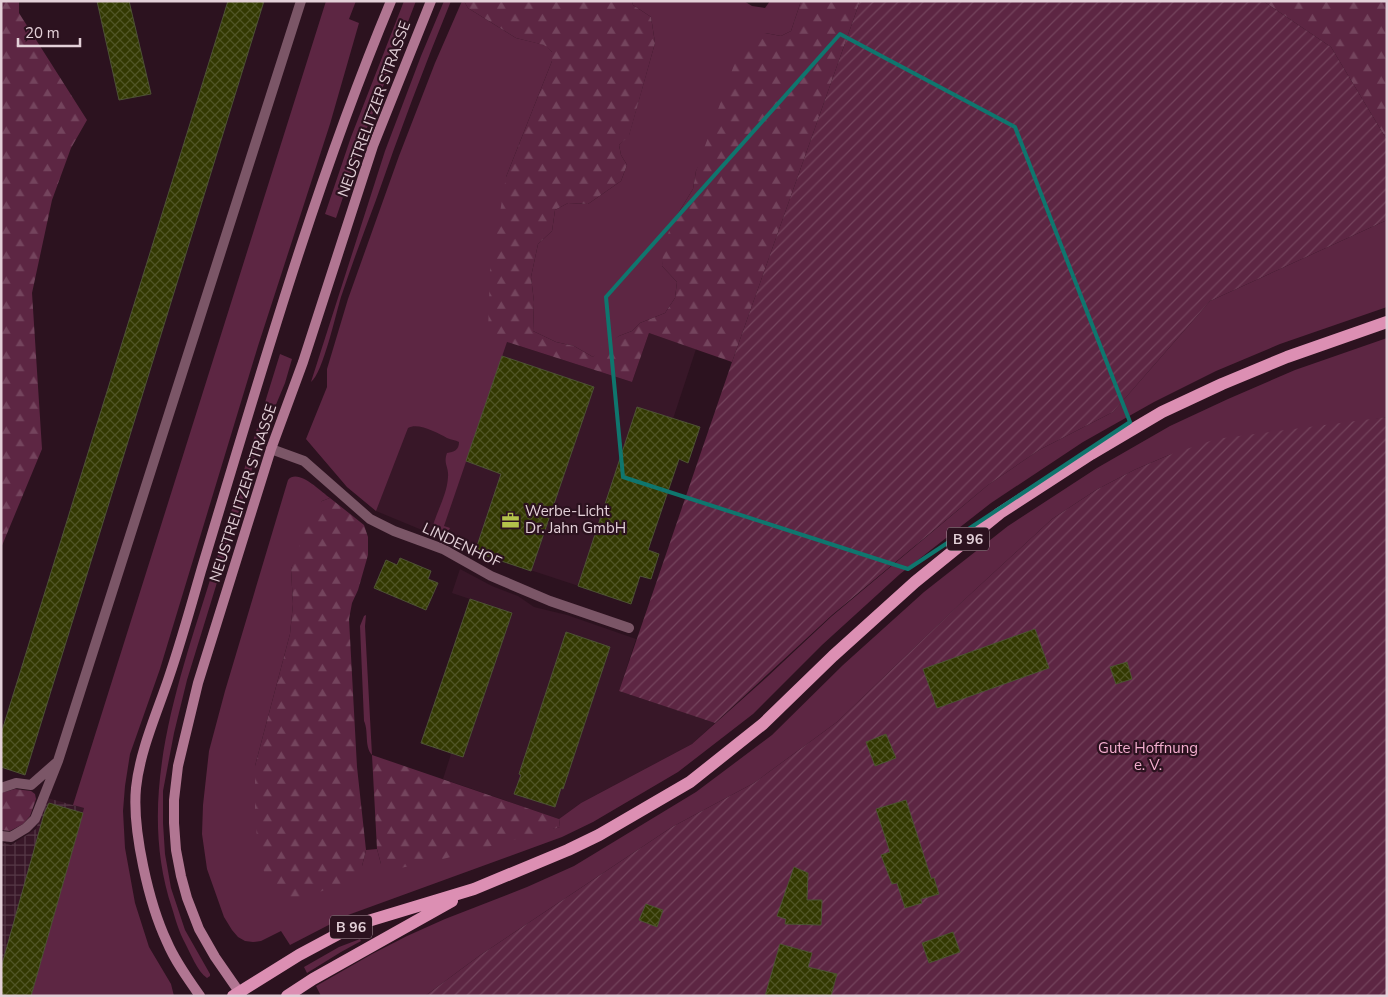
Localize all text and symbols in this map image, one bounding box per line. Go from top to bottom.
scale bar [18,15,80,47]
street label: NEUSTRELITZER STRASSE [333,18,415,200]
text: 20 m [25,23,60,43]
street label: NEUSTRELITZER STRASSE [205,401,281,585]
place label: Werbe-Licht Dr. Jahn GmbH [525,501,626,538]
office icon: Werbe-Licht Dr. Jahn GmbH [501,510,521,530]
street label: LINDENHOF [419,518,505,572]
road number: B 96 [947,528,989,550]
park label: Gute Hoffnung e. V. [1098,738,1198,775]
road number: B 96 [330,916,372,939]

